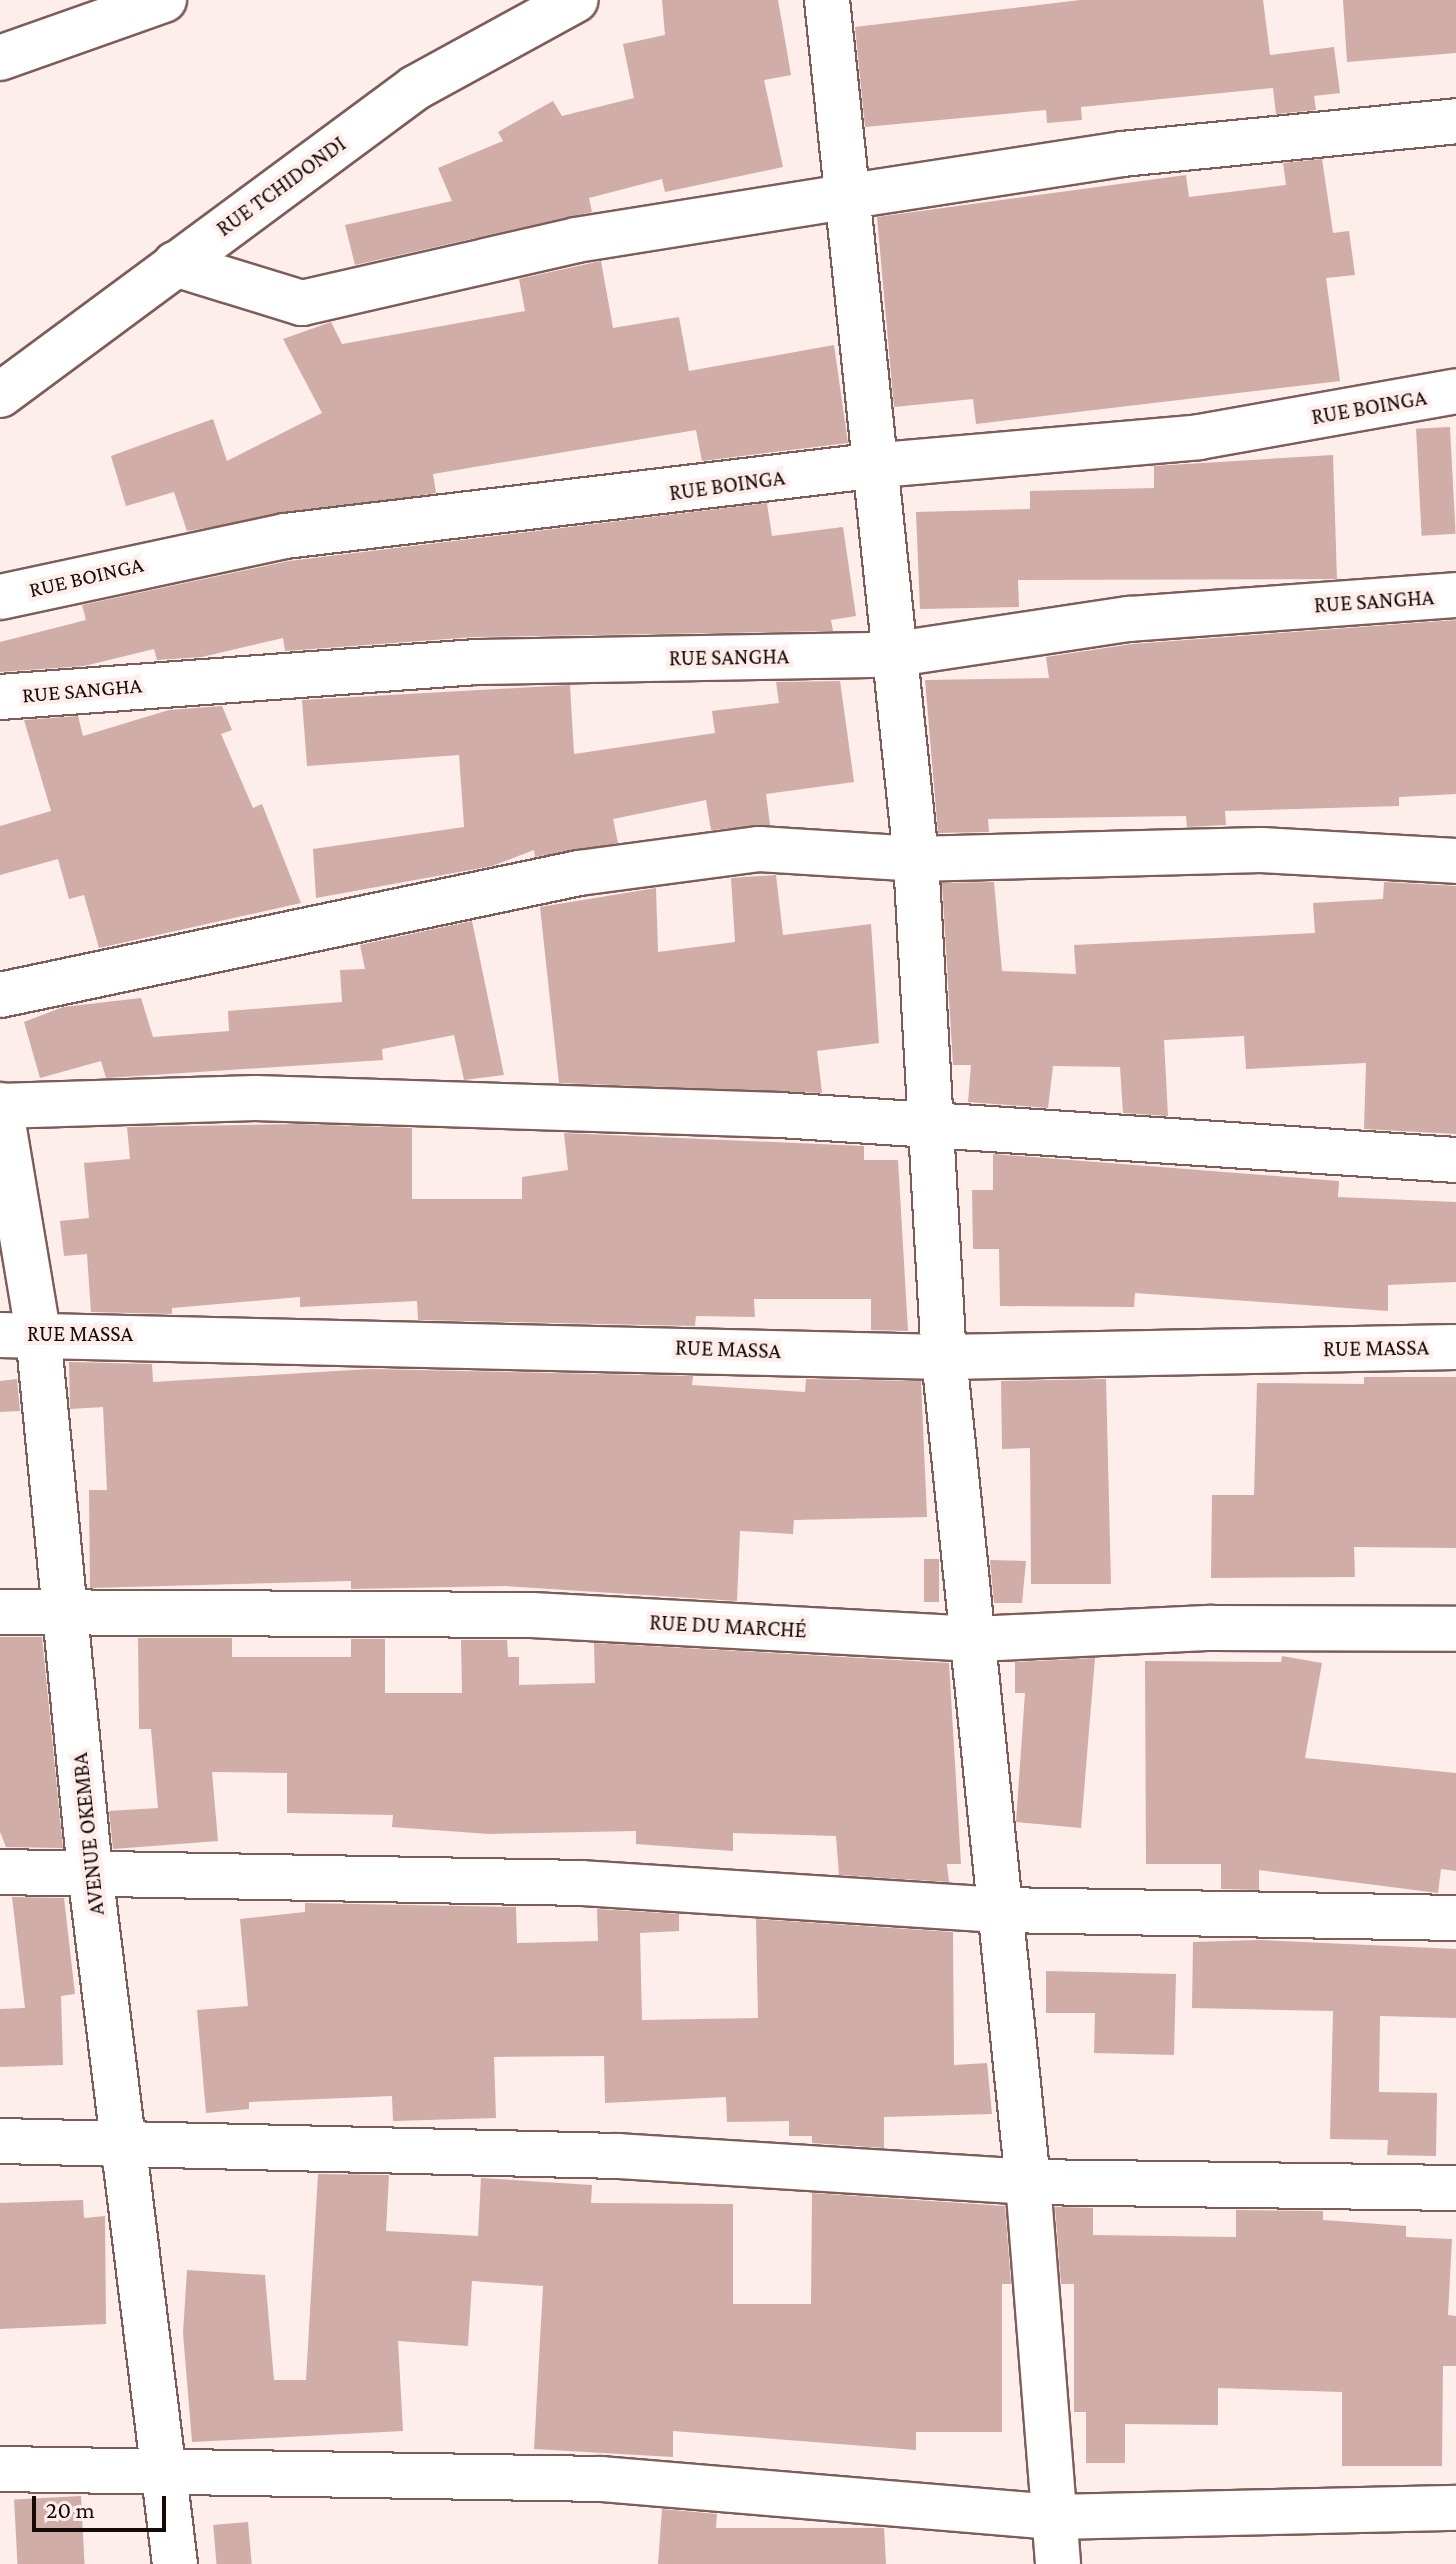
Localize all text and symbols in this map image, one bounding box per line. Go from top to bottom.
street label: RUE TCHIDONDI [211,130,351,242]
street label: RUE BOINGA [1309,384,1429,430]
street label: RUE BOINGA [667,464,787,506]
street label: RUE BOINGA [26,551,146,603]
street label: RUE SANGHA [1313,584,1435,618]
street label: RUE SANGHA [669,643,789,671]
street label: RUE SANGHA [21,672,143,708]
street label: RUE MASSA [27,1321,133,1347]
street label: RUE MASSA [675,1334,781,1364]
street label: RUE MASSA [1323,1334,1429,1362]
street label: RUE DU MARCHÉ [649,1609,807,1643]
street label: AVENUE OKEMBA [66,1751,110,1917]
scale bar [36,2480,170,2530]
text: 20 m [46,2496,95,2523]

